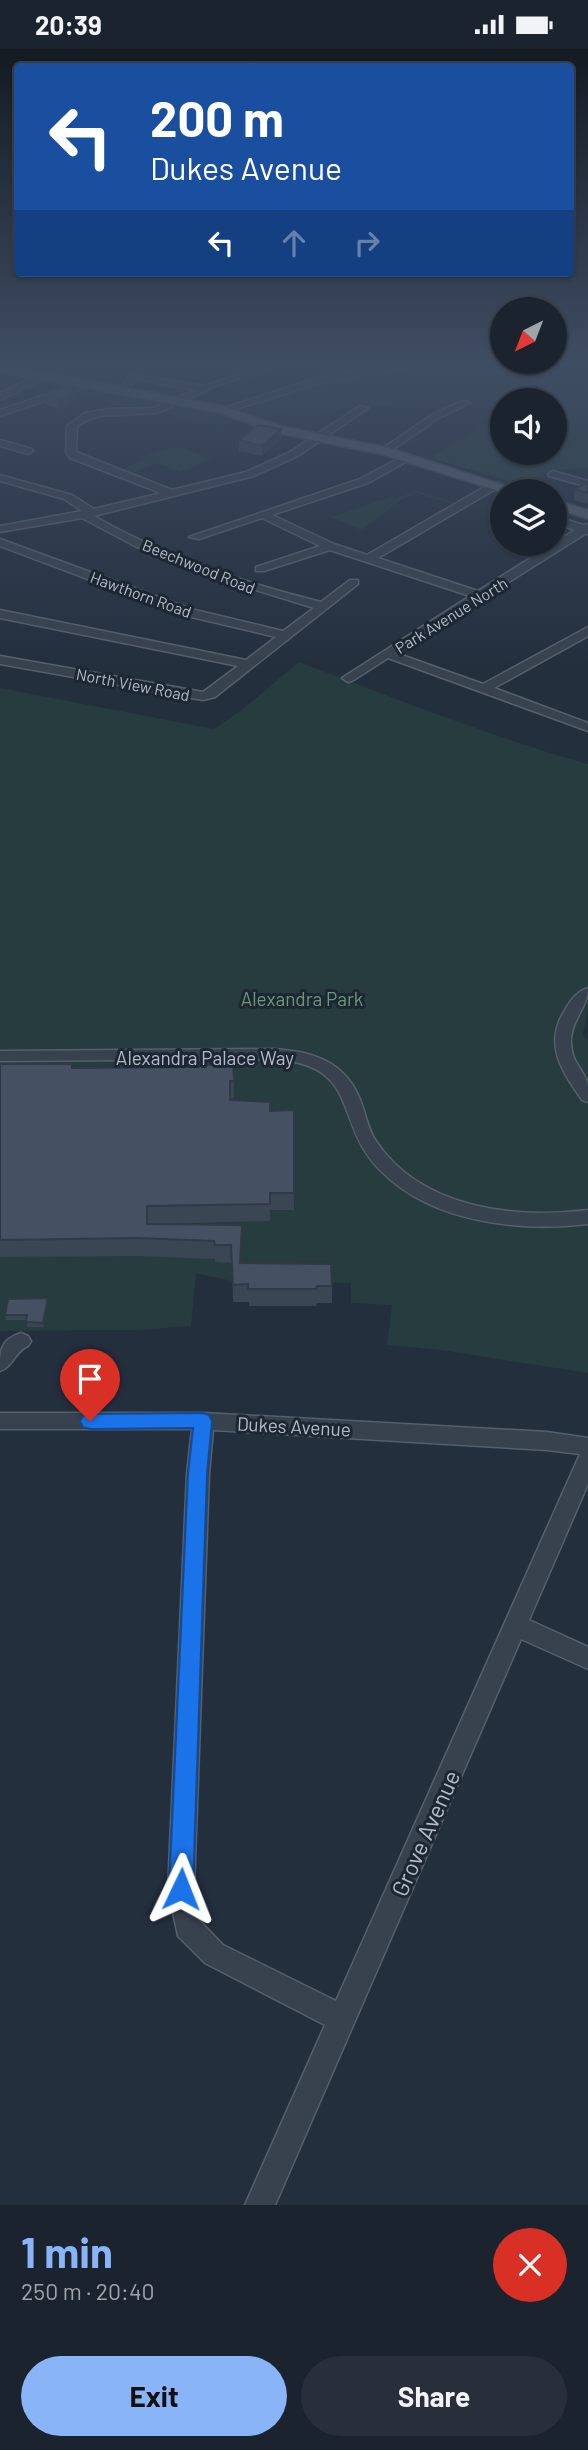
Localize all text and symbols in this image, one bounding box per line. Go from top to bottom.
text: 20:39 [35,9,102,40]
text: 200 m [150,88,284,147]
icon: left [35,91,126,182]
text: Dukes Avenue [150,148,342,186]
icon: left [202,224,240,262]
icon: ahead [275,224,313,262]
icon: right [348,224,386,262]
north arrow [490,297,567,375]
map controls [490,297,567,556]
button: sound [490,388,567,465]
button: layers [490,479,567,556]
street label: Beechwood Road [140,535,258,597]
street label: Hawthorn Road [88,567,194,621]
street label: Park Avenue North [391,573,511,657]
street label: North View Road [75,664,191,704]
park label: Alexandra Park [241,987,363,1010]
street label: Alexandra Palace Way [116,1046,294,1069]
pin [60,1349,120,1421]
icon: arrive [71,1360,109,1398]
street label: Dukes Avenue [236,1412,352,1440]
street label: Grove Avenue [385,1766,465,1900]
position arrow [144,1852,218,1926]
text: 1 min [21,2226,113,2276]
button: close [493,2228,567,2302]
text: 250 m · 20:40 [21,2277,155,2305]
button: Exit [21,2356,287,2436]
button: Share [301,2356,567,2436]

